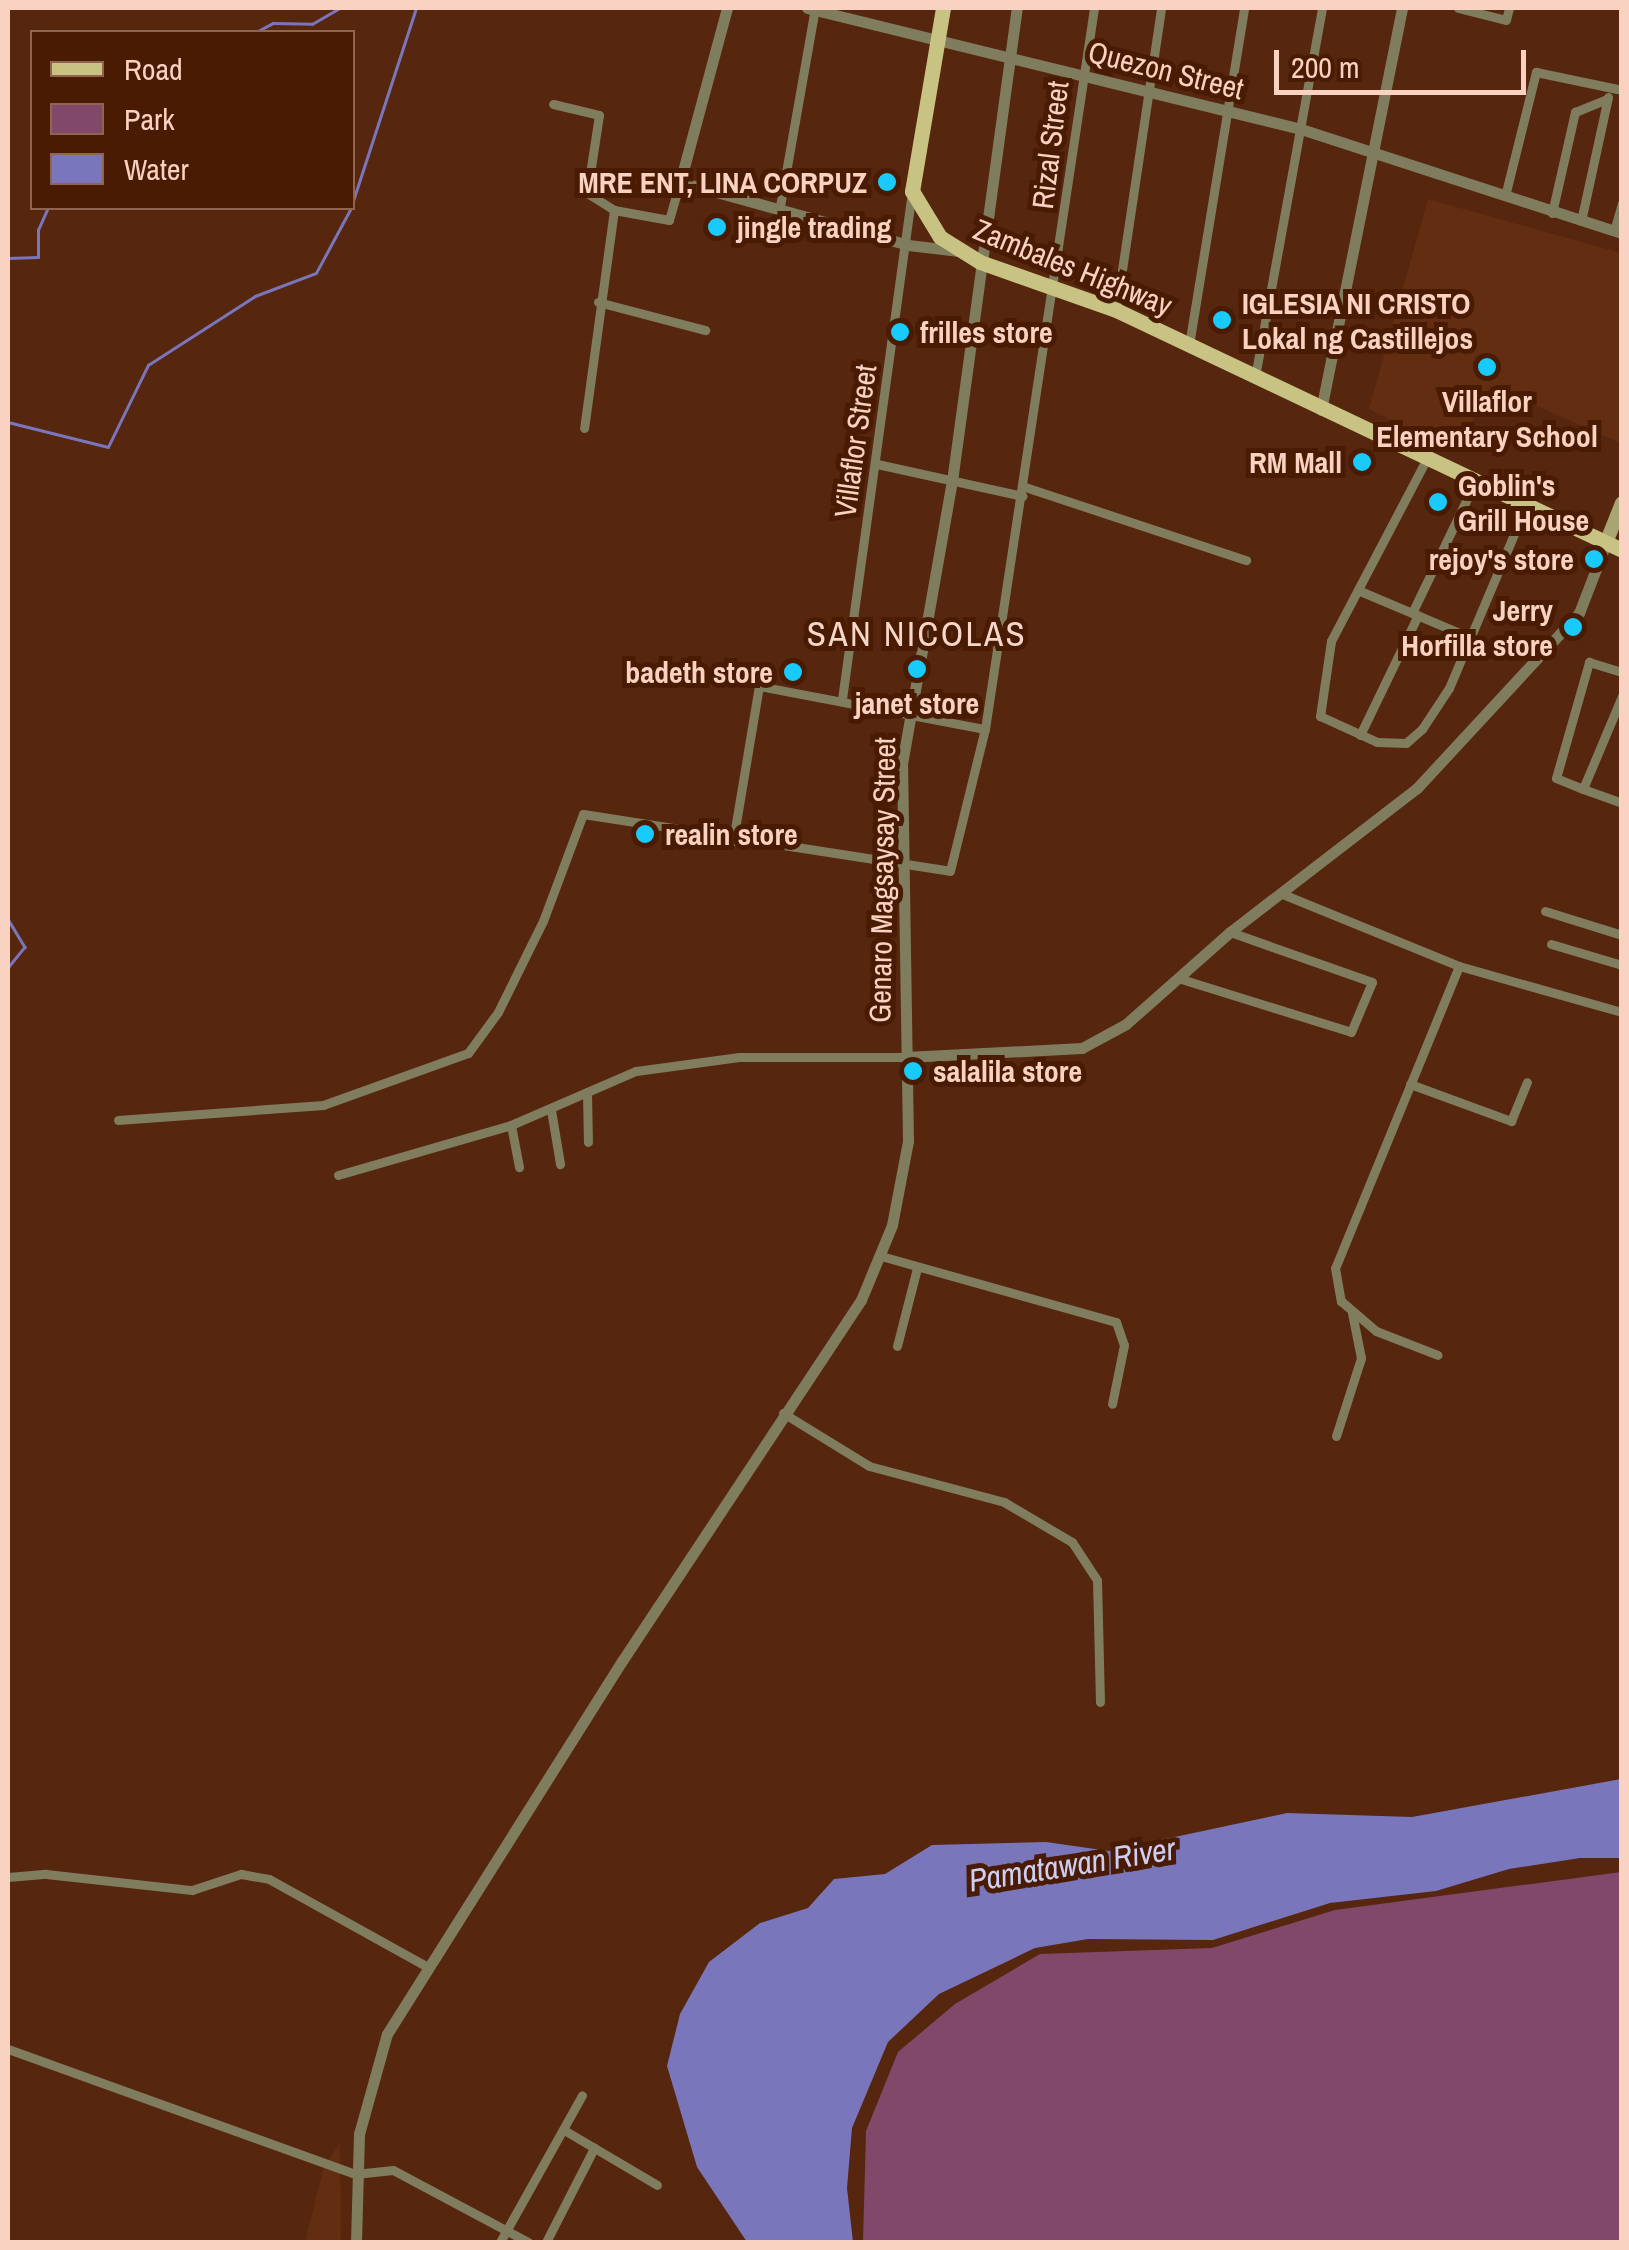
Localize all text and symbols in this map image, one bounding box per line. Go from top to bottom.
legend [30,30,355,210]
scale bar [1279,30,1532,92]
street label: Quezon Street [1085,33,1247,107]
text: 200 m [1291,47,1359,87]
text: Road [124,49,183,89]
street label: Rizal Street [1024,79,1076,211]
text: Park [124,99,175,139]
text: Water [124,149,189,189]
place label: MRE ENT, LINA CORPUZ [577,164,867,200]
marker: MRE ENT, LINA CORPUZ [876,171,898,193]
place label: jingle trading [737,209,891,245]
street label: Zambales Highway [969,211,1177,323]
marker: jingle trading [706,216,728,238]
place label: IGLESIA NI CRISTO Lokal ng Castillejos [1242,285,1473,356]
marker: IGLESIA NI CRISTO Lokal ng Castillejos [1211,309,1233,331]
place label: frilles store [920,314,1053,350]
marker: frilles store [889,321,911,343]
marker: Villaflor Elementary School [1476,356,1498,378]
street label: Villaflor Street [826,362,884,520]
place label: Villaflor Elementary School [1376,383,1598,454]
place label: RM Mall [1249,444,1342,480]
marker: RM Mall [1351,451,1373,473]
place label: Goblin's Grill House [1458,467,1589,538]
marker: Goblin's Grill House [1427,491,1449,513]
place label: rejoy's store [1429,541,1574,577]
marker: rejoy's store [1583,548,1605,570]
place label: Jerry Horfilla store [1401,592,1553,662]
district label: SAN NICOLAS [807,613,1027,655]
marker: Jerry Horfilla store [1562,616,1584,638]
place label: badeth store [625,654,773,690]
marker: janet store [906,658,928,680]
marker: badeth store [782,661,804,683]
place label: janet store [855,685,979,721]
street label: Genaro Magsaysay Street [862,737,902,1023]
place label: realin store [665,816,798,852]
marker: realin store [634,823,656,845]
place label: salalila store [933,1053,1082,1089]
marker: salalila store [902,1060,924,1082]
water label: Pamatawan River [966,1830,1178,1900]

